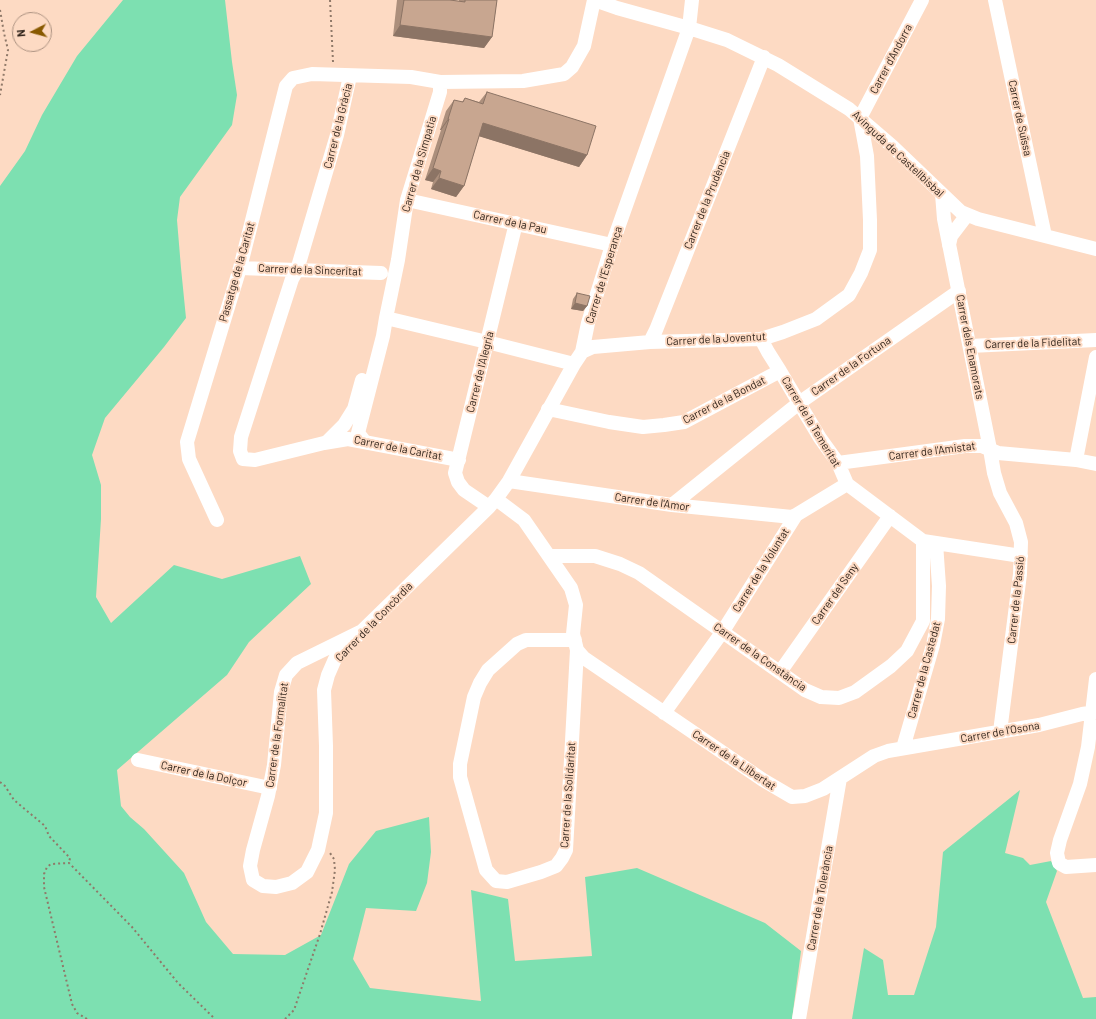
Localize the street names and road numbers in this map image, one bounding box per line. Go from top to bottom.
street label: Carrer d'Andorra [867,22,915,96]
street label: Carrer de Suïssa [1006,79,1034,157]
street label: Carrer de la Gràcia [321,82,355,170]
street label: Avinguda de Castellbisbal [849,108,947,200]
street label: Carrer de la Simpatia [399,115,439,213]
street label: Carrer de la Prudència [681,149,733,251]
street label: Carrer de la Pau [472,208,548,236]
street label: Passatge de la Caritat [216,221,258,323]
street label: Carrer de l'Esperança [583,225,625,325]
street label: Carrer de la Sinceritat [258,262,362,278]
street label: Carrer dels Enamorats [953,294,987,400]
street label: Carrer de l'Alegria [464,330,496,414]
street label: Carrer de la Joventut [666,330,766,348]
street label: Carrer de la Fortuna [809,334,893,398]
street label: Carrer de la Fidelitat [985,335,1081,351]
street label: Carrer de la Bondat [680,373,768,427]
street label: Carrer de la Temeritat [779,374,843,470]
street label: Carrer de la Caritat [353,433,443,463]
street label: Carrer de l'Amistat [888,439,976,463]
street label: Carrer de l'Amor [614,490,690,514]
street label: Carrer de la Voluntat [730,526,792,614]
street label: Carrer de la Passió [1005,556,1027,644]
street label: Carrer del Seny [809,561,861,627]
street label: Carrer de la Concòrdia [333,580,415,664]
street label: Carrer de la Constància [711,620,809,694]
street label: Carrer de la Castedat [905,620,943,720]
street label: Carrer de la Formalitat [263,682,291,788]
street label: Carrer de l'Osona [959,719,1041,745]
street label: Carrer de la Llibertat [690,727,778,793]
street label: Carrer de la Solidaritat [558,741,578,849]
street label: Carrer de la Dolçor [160,758,248,790]
street label: Carrer de la Tolerància [804,845,836,951]

